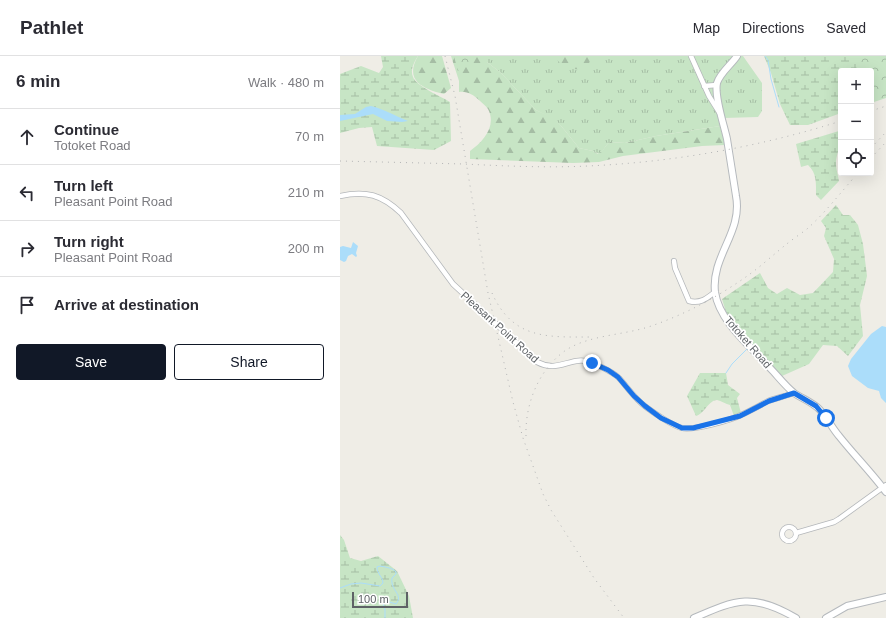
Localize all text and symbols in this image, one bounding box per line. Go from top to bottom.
text: Pathlet [20,17,83,38]
text: Map [693,20,720,36]
text: Directions [742,20,804,36]
text: Saved [826,20,866,36]
map controls [838,68,874,176]
button: + [838,68,874,104]
text: 6 min [16,72,60,91]
text: Walk · 480 m [248,75,324,90]
button: − [838,104,874,140]
text: Continue [54,121,119,138]
icon: ahead [16,126,38,148]
text: 70 m [295,129,324,144]
text: Totoket Road [54,138,131,153]
button: locate [838,140,874,176]
text: Turn left [54,177,113,194]
icon: left [16,182,38,204]
text: 210 m [288,185,324,200]
text: Pleasant Point Road [54,194,173,209]
text: Turn right [54,233,124,250]
icon: right [16,238,38,260]
text: 200 m [288,241,324,256]
text: Pleasant Point Road [54,250,173,265]
street label: Pleasant Point Road [459,289,541,365]
icon: arrive [16,294,38,316]
text: Arrive at destination [54,296,199,313]
street label: Totoket Road [722,314,774,370]
button: Save [16,344,166,380]
button: Share [174,344,324,380]
route end [583,354,601,372]
route start [817,409,835,427]
scale bar [352,590,408,609]
text: 100 m [358,593,389,605]

